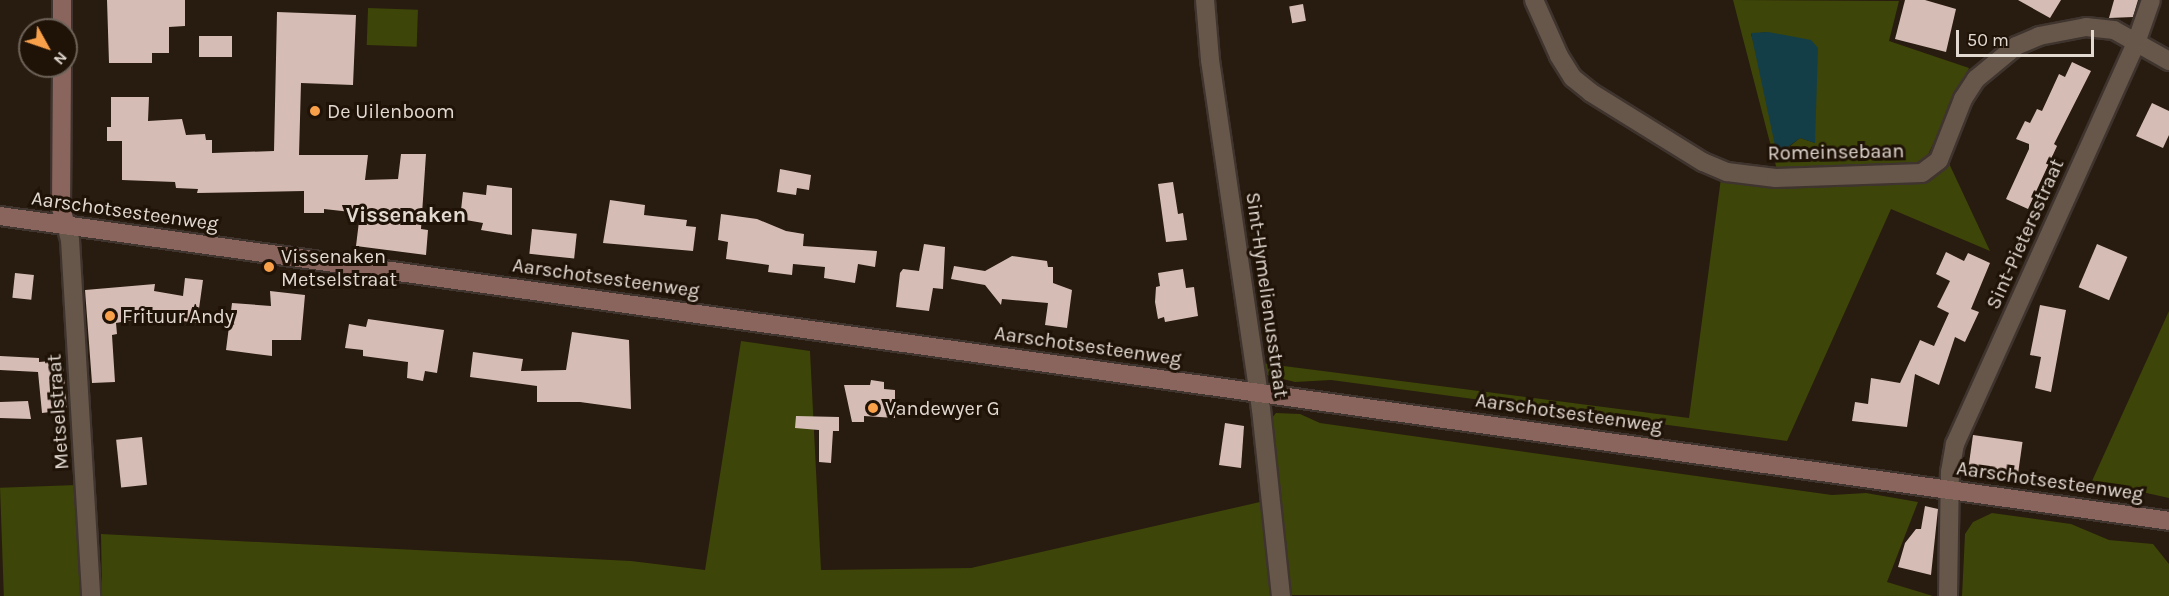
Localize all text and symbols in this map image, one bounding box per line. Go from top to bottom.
north arrow [18,18,78,78]
scale bar [1959,18,2097,56]
text: 50 m [1967,29,2009,51]
text: N [50,48,72,69]
place label: De Uilenboom [327,99,455,123]
marker: De Uilenboom [308,104,322,118]
street label: Romeinsebaan [1767,139,1905,165]
street label: Sint-Pietersstraat [1981,155,2069,313]
street label: Aarschotsesteenweg [30,186,220,236]
street label: Sint-Hymelienusstraat [1241,191,1293,399]
district label: Vissenaken [346,203,466,229]
place label: Vissenaken Metselstraat [281,244,397,291]
street label: Aarschotsesteenweg [511,253,701,303]
marker: Vissenaken Metselstraat [262,260,276,274]
place label: Frituur Andy [122,304,234,328]
marker: Frituur Andy [103,309,117,323]
street label: Aarschotsesteenweg [993,321,1183,371]
street label: Metselstraat [42,353,74,471]
street label: Aarschotsesteenweg [1474,388,1664,438]
place label: Vandewyer G [885,396,1000,420]
marker: Vandewyer G [866,401,880,415]
street label: Aarschotsesteenweg [1955,456,2145,506]

